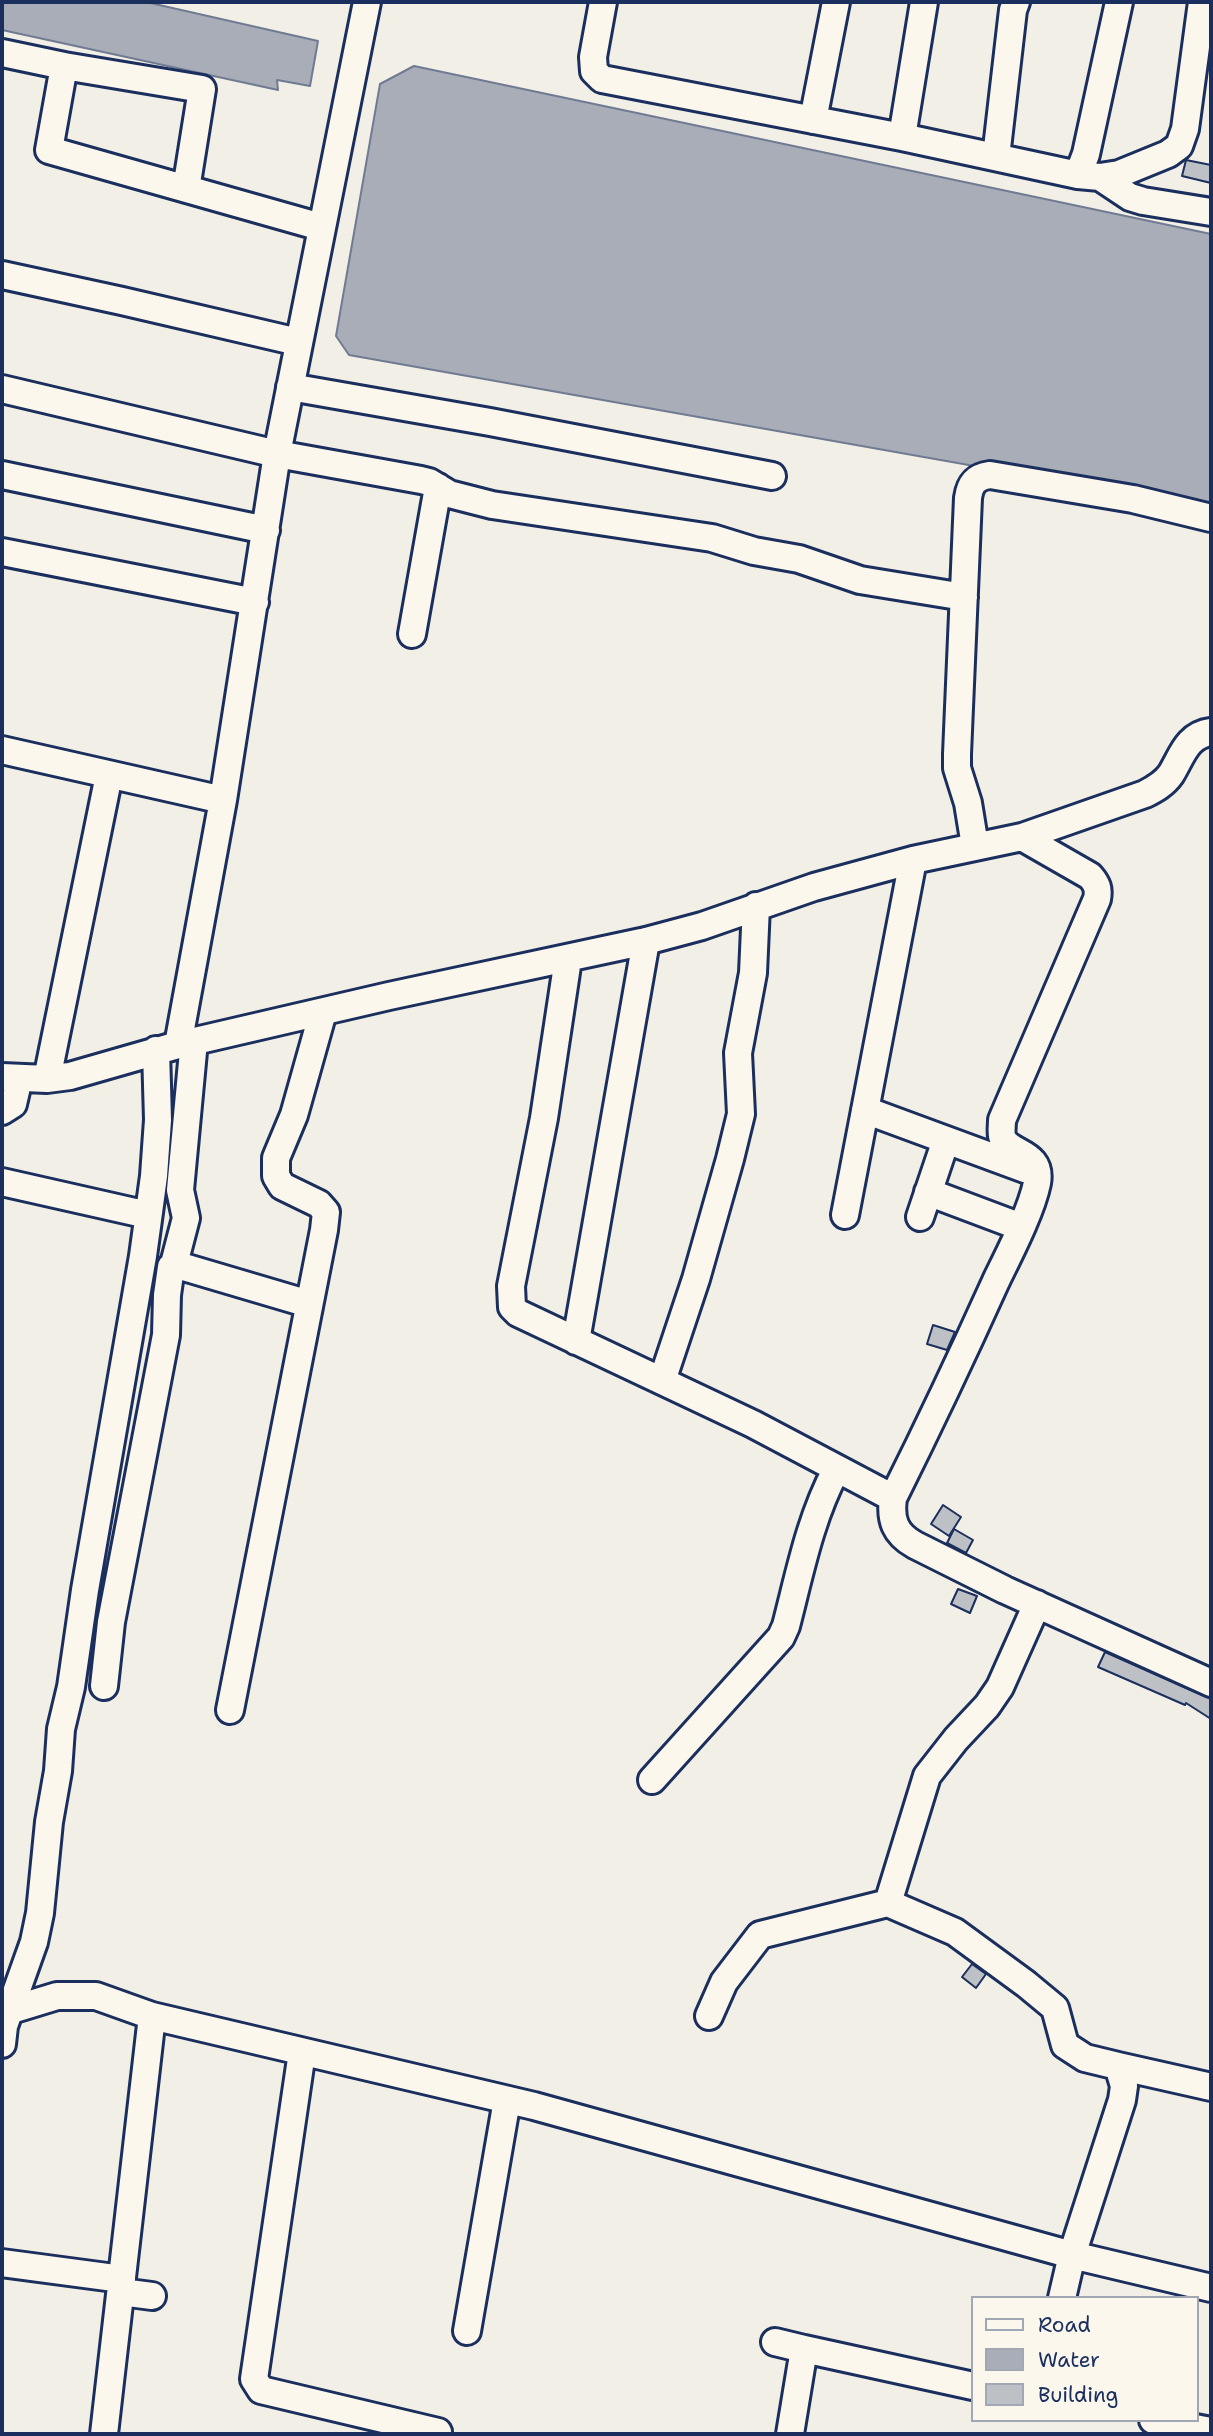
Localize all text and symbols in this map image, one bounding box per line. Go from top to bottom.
legend [972,2296,1199,2422]
text: Road [1038,2311,1091,2339]
text: Water [1038,2346,1100,2374]
text: Building [1038,2381,1118,2409]

